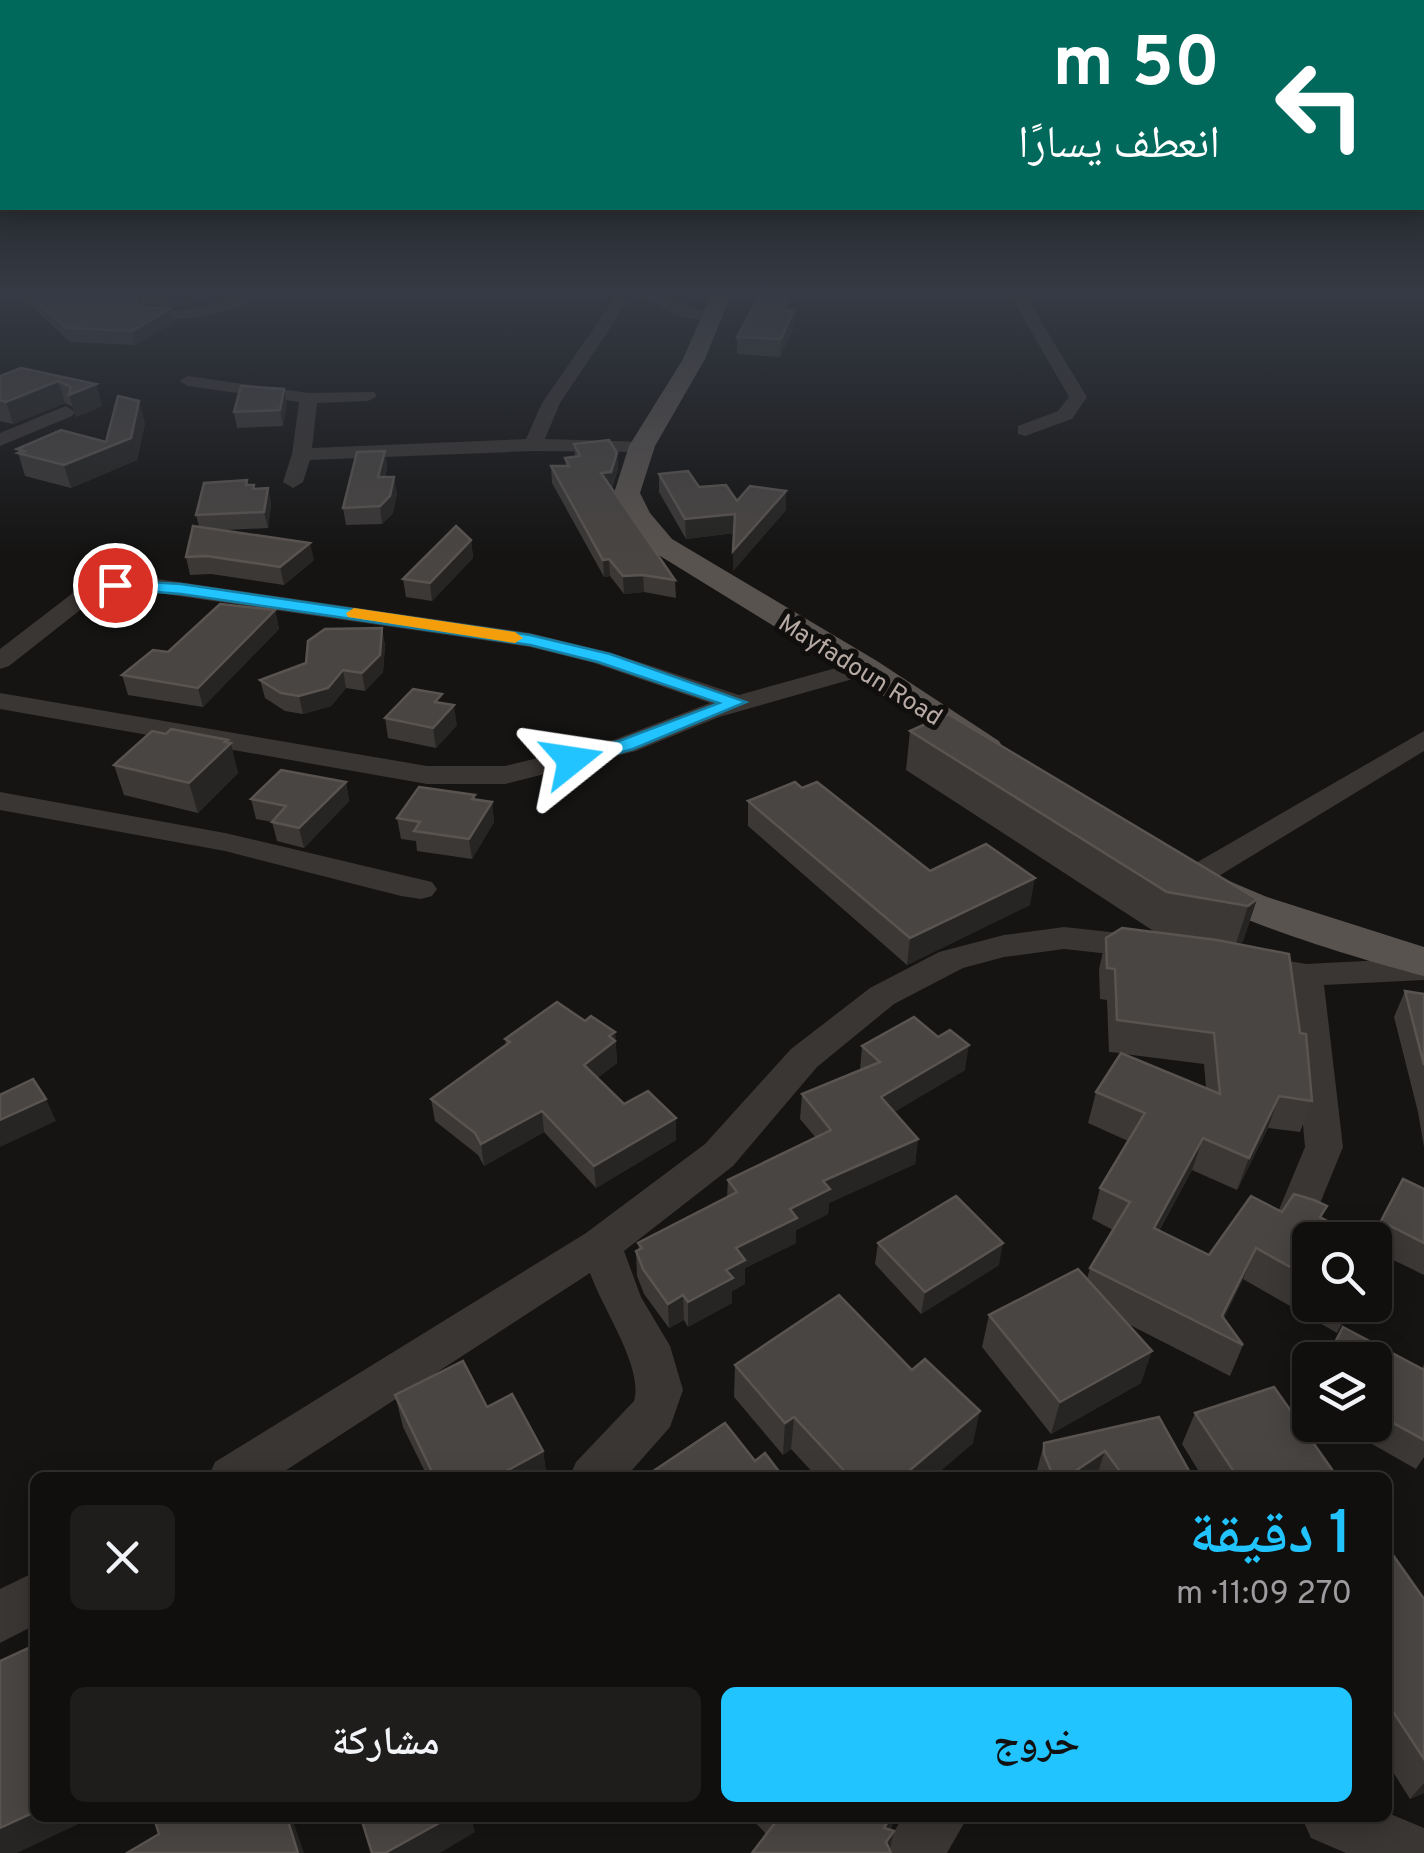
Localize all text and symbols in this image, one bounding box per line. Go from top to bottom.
text: 50 m [1053,22,1220,111]
icon: left [1255,40,1385,170]
text: انعطف يسارًا [1018,117,1220,174]
pin [73,543,158,628]
icon: arrive [88,558,143,613]
street label: Mayfadoun Road [771,608,947,735]
position arrow [520,708,624,812]
map controls [1292,1222,1392,1442]
button: search [1292,1222,1392,1322]
button: layers [1292,1342,1392,1442]
text: 1 دقيقة [1189,1499,1352,1575]
button: close [70,1505,175,1610]
text: 270 m · 11:09 [1176,1575,1352,1615]
button: مشاركة [70,1687,701,1802]
button: خروج [721,1687,1352,1802]

